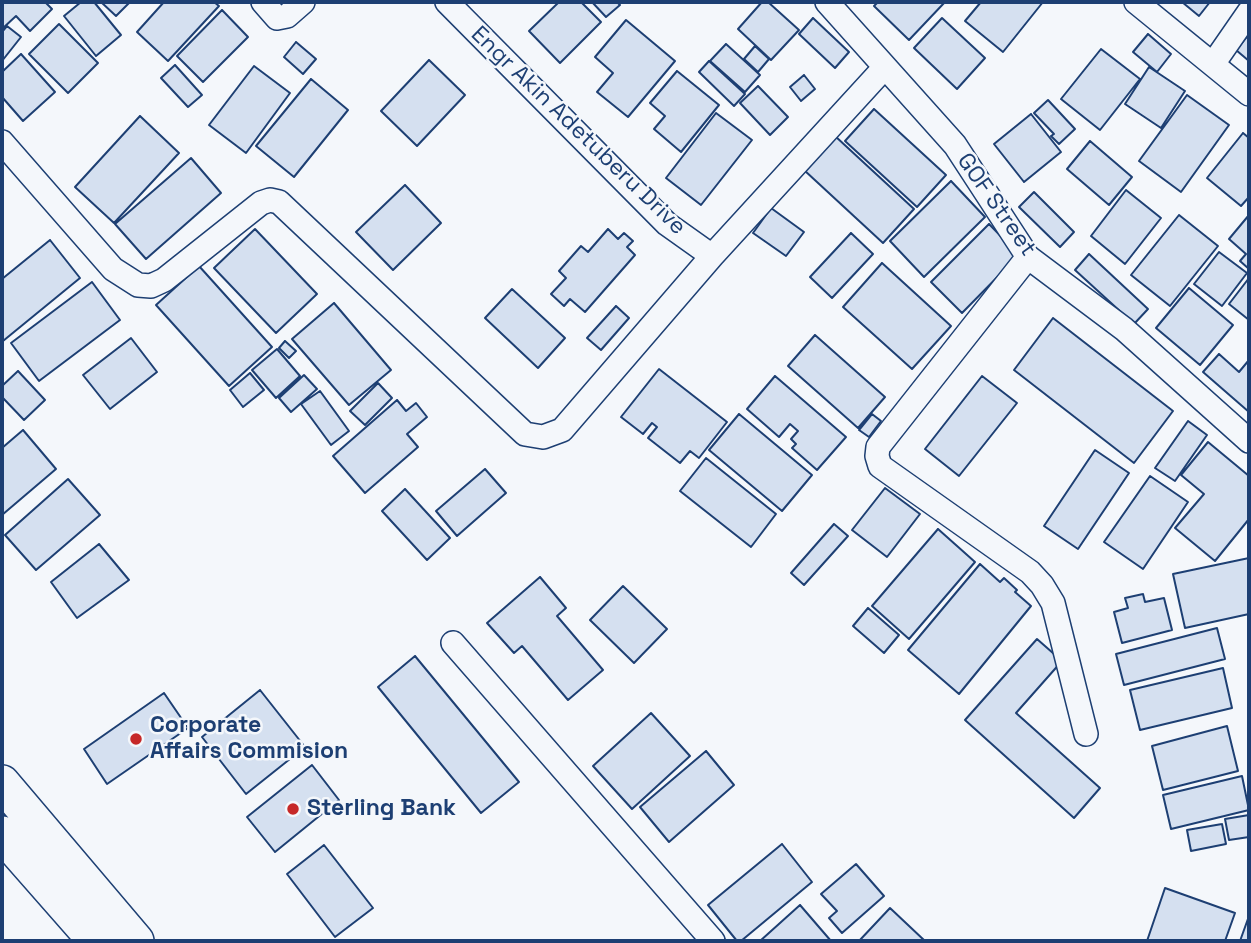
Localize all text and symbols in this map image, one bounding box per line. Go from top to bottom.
street label: Engr Akin Adetuberu Drive [465,21,691,241]
street label: GOF Street [951,148,1041,262]
place label: Corporate Affairs Commision [150,712,348,766]
marker: Corporate Affairs Commision [128,731,144,747]
place label: Sterling Bank [307,795,456,823]
marker: Sterling Bank [285,801,301,817]

